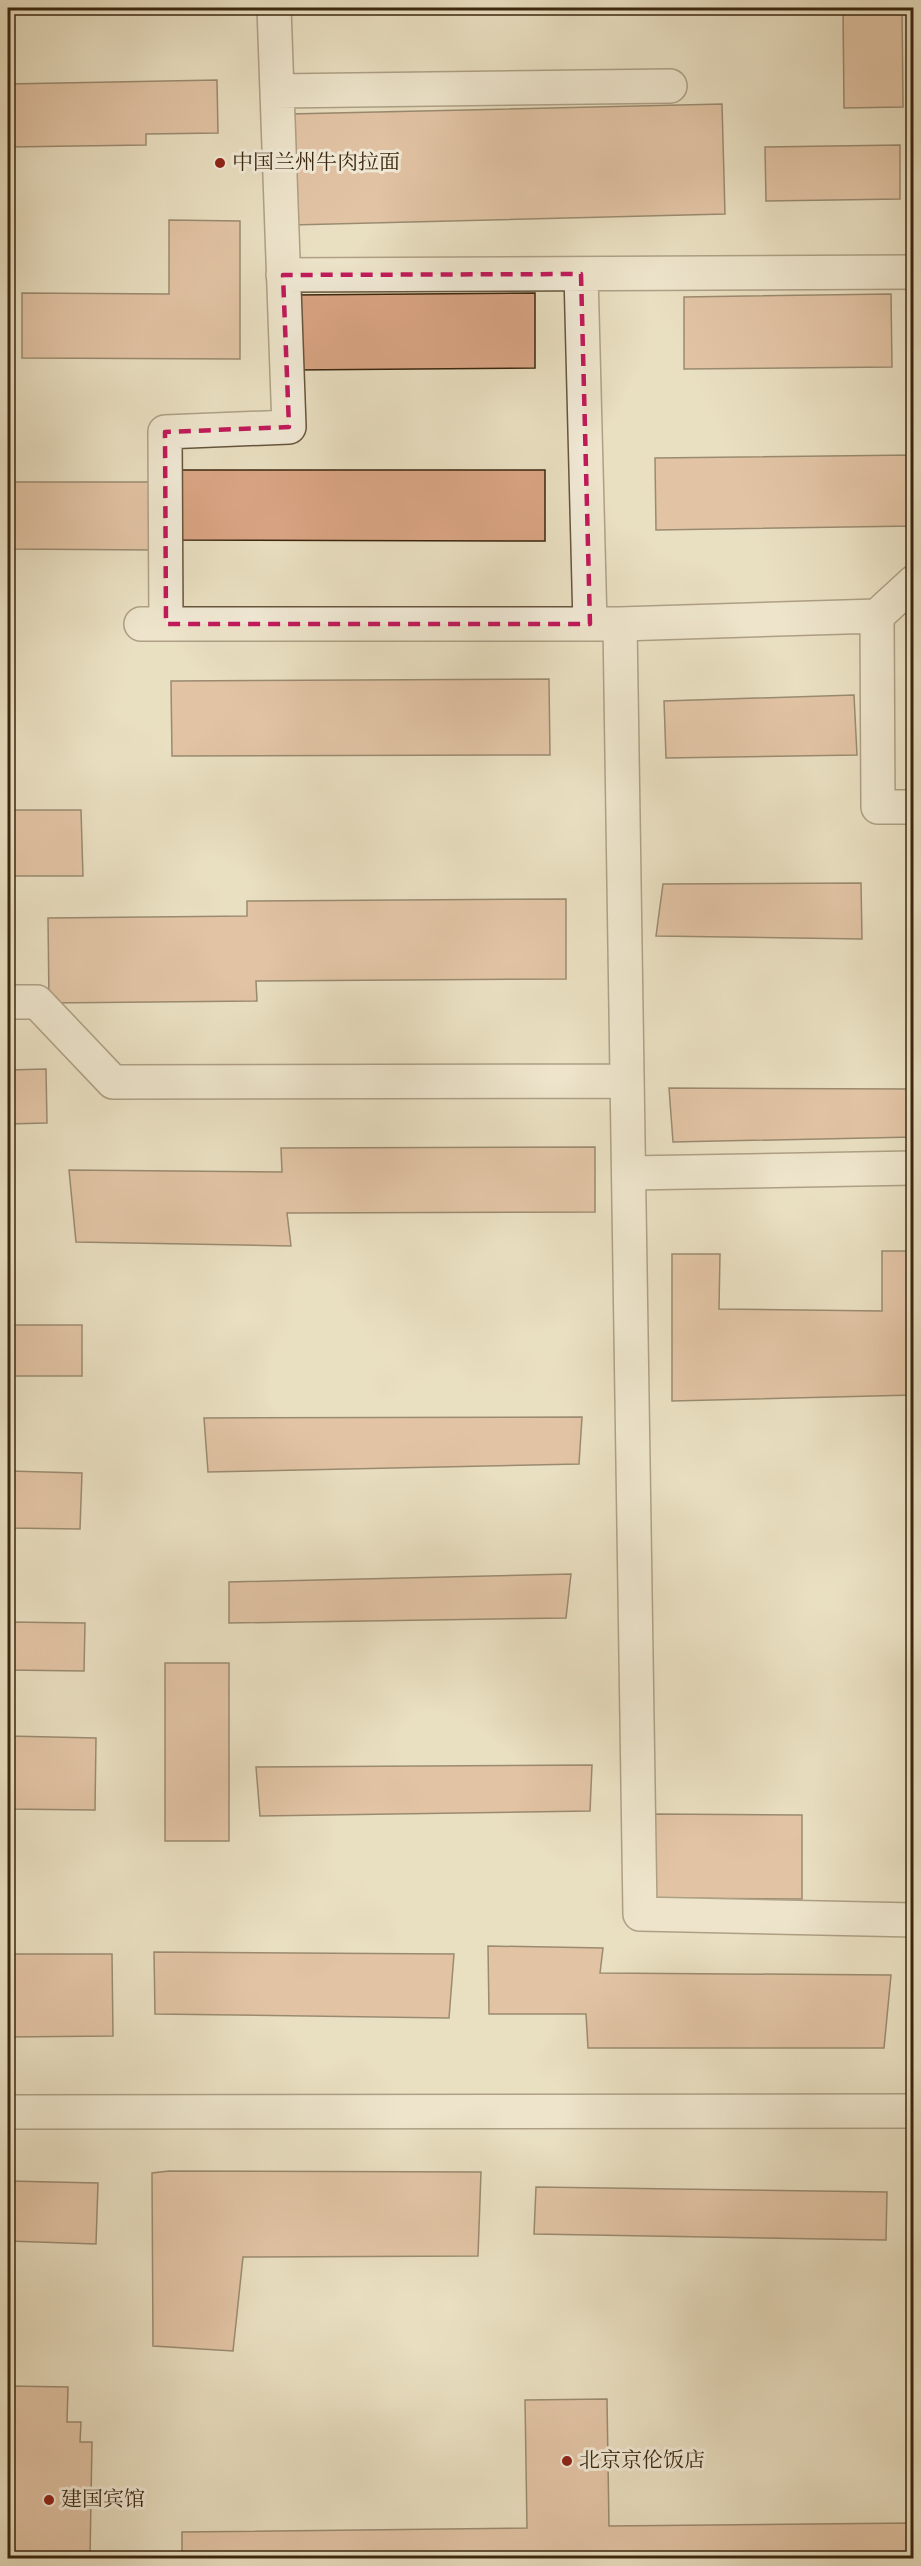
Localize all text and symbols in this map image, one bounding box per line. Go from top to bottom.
place label: 中国兰州牛肉拉面 [232,150,400,177]
marker: 中国兰州牛肉拉面 [213,156,227,170]
place label: 北京京伦饭店 [579,2448,705,2475]
marker: 北京京伦饭店 [560,2454,574,2468]
place label: 建国宾馆 [61,2487,145,2514]
marker: 建国宾馆 [42,2493,56,2507]

